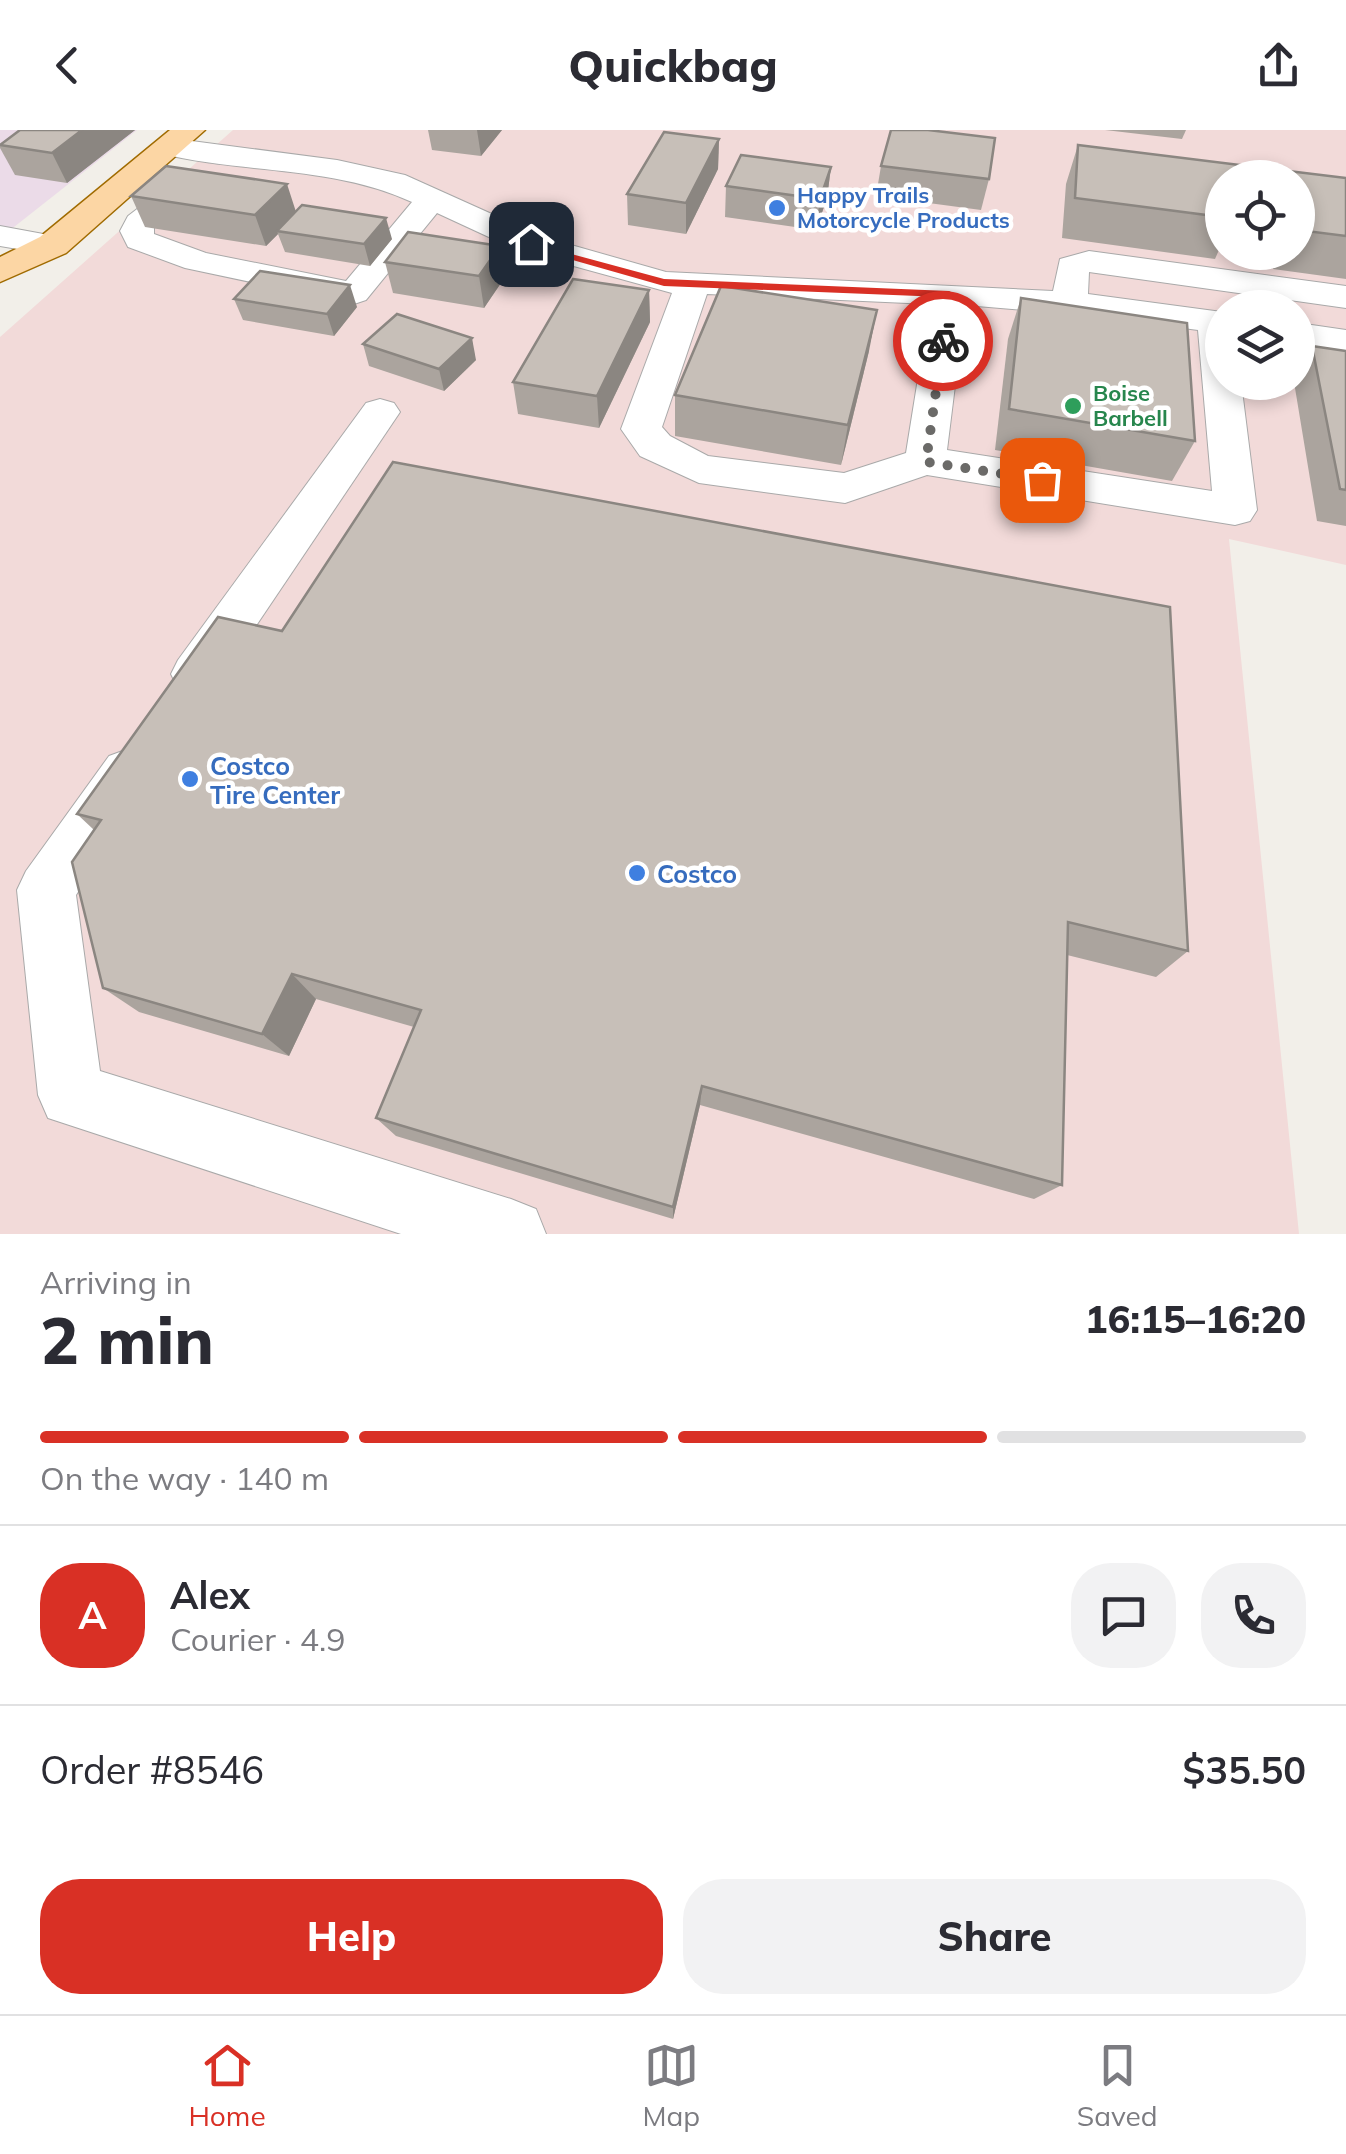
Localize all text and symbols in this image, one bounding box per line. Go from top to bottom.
text: Quickbag [568,37,778,93]
icon: back [40,38,95,93]
icon: share [1251,38,1306,93]
map controls [1205,160,1315,400]
button: locate [1205,160,1315,270]
place label: Happy Trails Motorcycle Products [797,181,1010,234]
marker: Happy Trails Motorcycle Products [766,197,788,219]
pin [489,202,574,287]
icon: home [504,217,559,272]
button: layers [1205,290,1315,400]
courier [893,291,993,391]
icon: bike [916,314,971,369]
place label: Boise Barbell [1093,379,1168,432]
marker: Boise Barbell [1062,395,1084,417]
pin [1000,438,1085,523]
icon: bag [1015,453,1070,508]
place label: Costco Tire Center [210,750,340,810]
marker: Costco Tire Center [179,768,201,790]
place label: Costco [657,858,737,889]
marker: Costco [626,862,648,884]
text: Arriving in [40,1262,192,1302]
text: 16:15–16:20 [1085,1295,1306,1343]
text: 2 min [40,1299,214,1380]
text: On the way · 140 m [40,1458,329,1498]
button: chat [1071,1563,1176,1668]
button: phone [1201,1563,1306,1668]
text: Alex [170,1571,250,1619]
text: A [78,1591,107,1639]
text: Courier · 4.9 [170,1619,346,1659]
text: Order #8546 [40,1746,264,1794]
text: $35.50 [1183,1746,1306,1794]
button: Help [40,1879,663,1994]
button: Share [683,1879,1306,1994]
tab: Home [188,2038,266,2133]
tab: Map [642,2038,700,2133]
tab: Saved [1077,2038,1158,2133]

